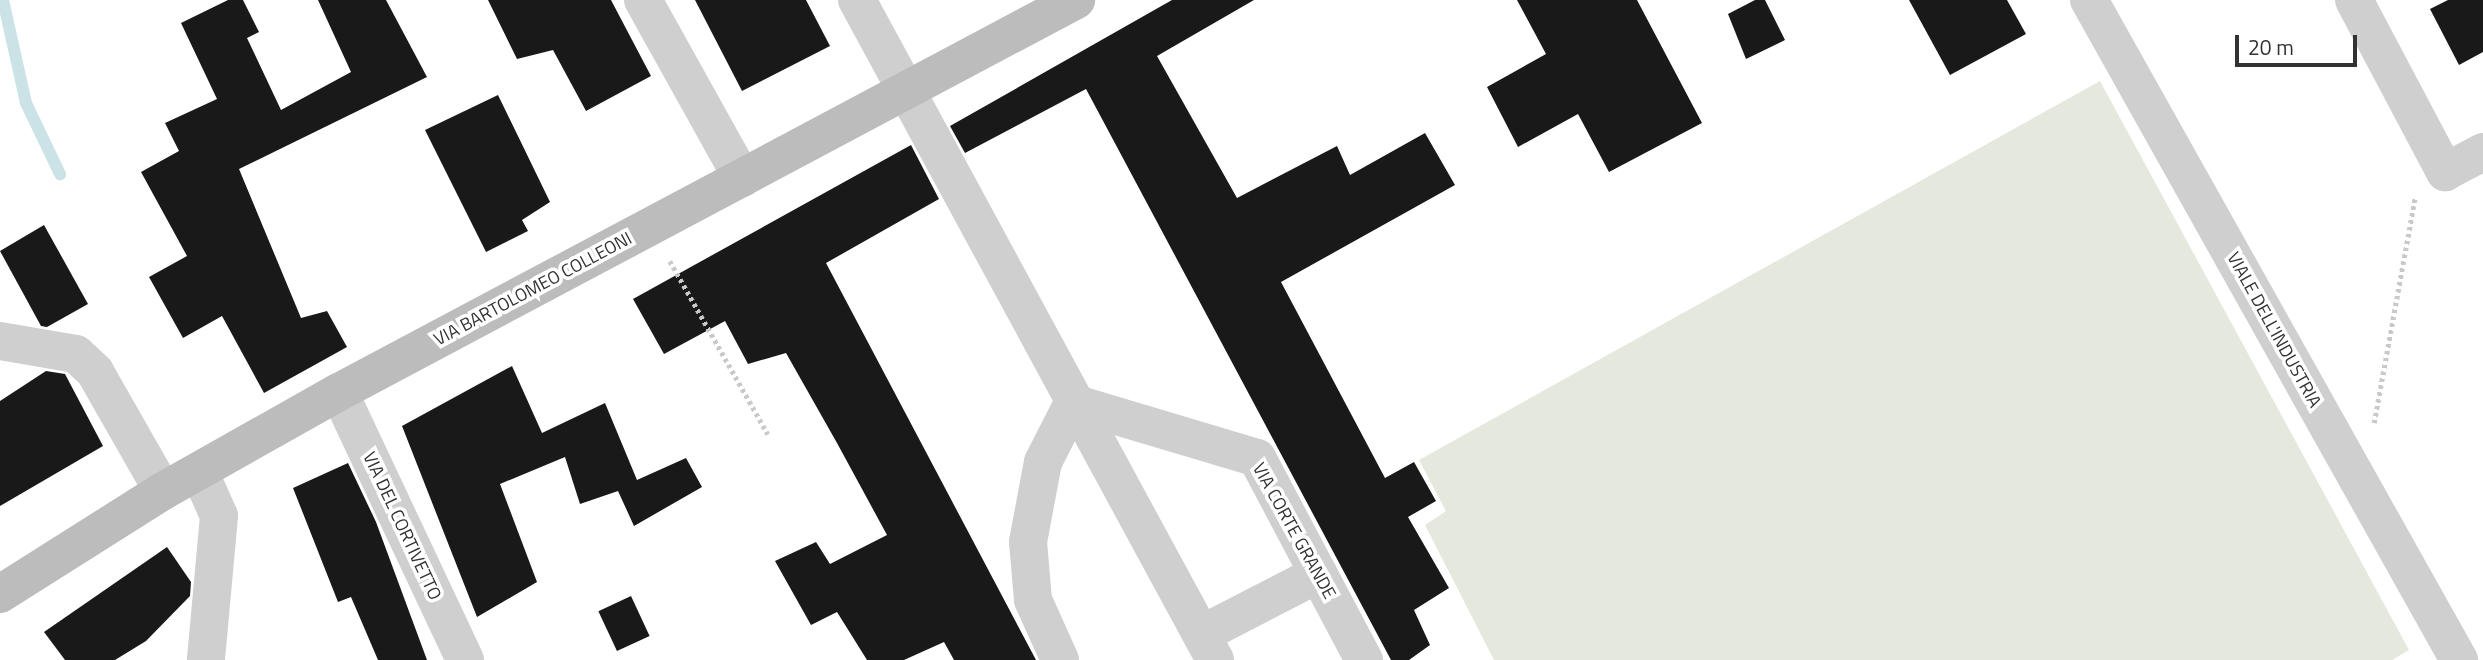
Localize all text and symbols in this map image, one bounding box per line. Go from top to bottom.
scale bar [2238,21,2360,65]
text: 20 m [2248,31,2294,63]
street label: VIA BARTOLOMEO COLLEONI [430,228,636,350]
street label: VIALE DELL'INDUSTRIA [2222,249,2326,411]
street label: VIA DEL CORTIVETTO [358,449,446,603]
street label: VIA CORTE GRANDE [1248,459,1340,603]

